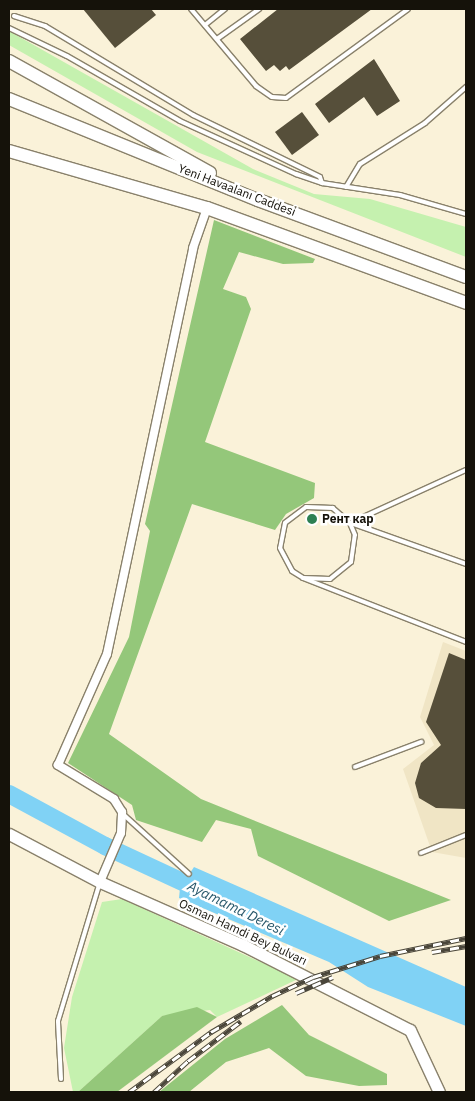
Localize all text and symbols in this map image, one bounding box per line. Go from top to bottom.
street label: Yeni Havaalanı Caddesi [176,161,298,219]
place label: Рент кар [322,512,374,526]
marker: Рент кар [306,513,318,525]
water label: Ayamama Deresi [185,877,287,939]
street label: Osman Hamdi Bey Bulvarı [177,896,309,968]

